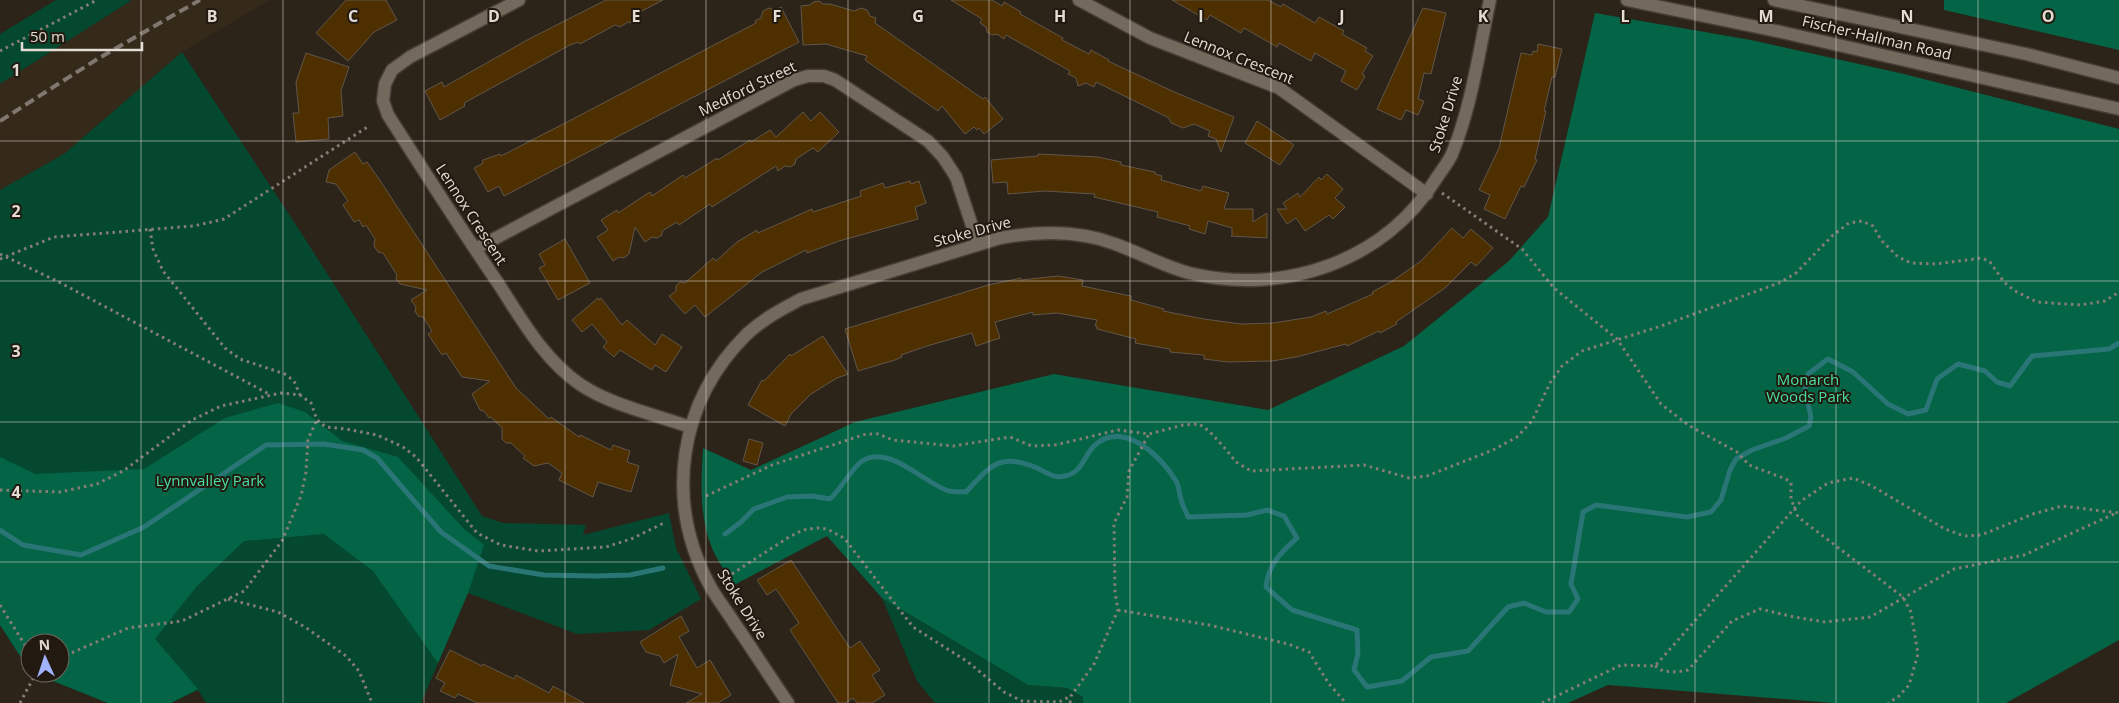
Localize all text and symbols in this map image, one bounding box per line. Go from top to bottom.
text: B [207,5,217,27]
text: C [348,5,358,27]
text: D [488,5,500,27]
text: E [632,5,641,27]
text: F [773,5,781,27]
text: G [912,5,924,27]
text: H [1054,5,1066,27]
text: I [1198,5,1204,27]
text: J [1337,5,1345,27]
text: K [1478,5,1489,27]
text: L [1620,5,1630,27]
text: M [1758,5,1774,27]
text: N [1900,5,1914,27]
text: O [2042,5,2054,27]
street label: Fischer-Hallman Road [1800,10,1954,64]
scale bar [22,20,142,52]
text: 50 m [30,26,65,46]
street label: Lennox Crescent [1181,26,1297,88]
street label: Medford Street [695,56,799,120]
text: 1 [11,59,21,81]
street label: Stoke Drive [1424,73,1466,155]
street label: Lennox Crescent [432,160,512,268]
text: 2 [11,200,21,222]
street label: Stoke Drive [931,211,1013,251]
text: 3 [11,340,21,362]
park label: Monarch Woods Park [1766,369,1850,406]
park label: Lynnvalley Park [156,470,264,490]
text: 4 [11,481,21,503]
street label: Stoke Drive [713,565,773,643]
north arrow [20,633,70,683]
text: N [38,635,50,654]

